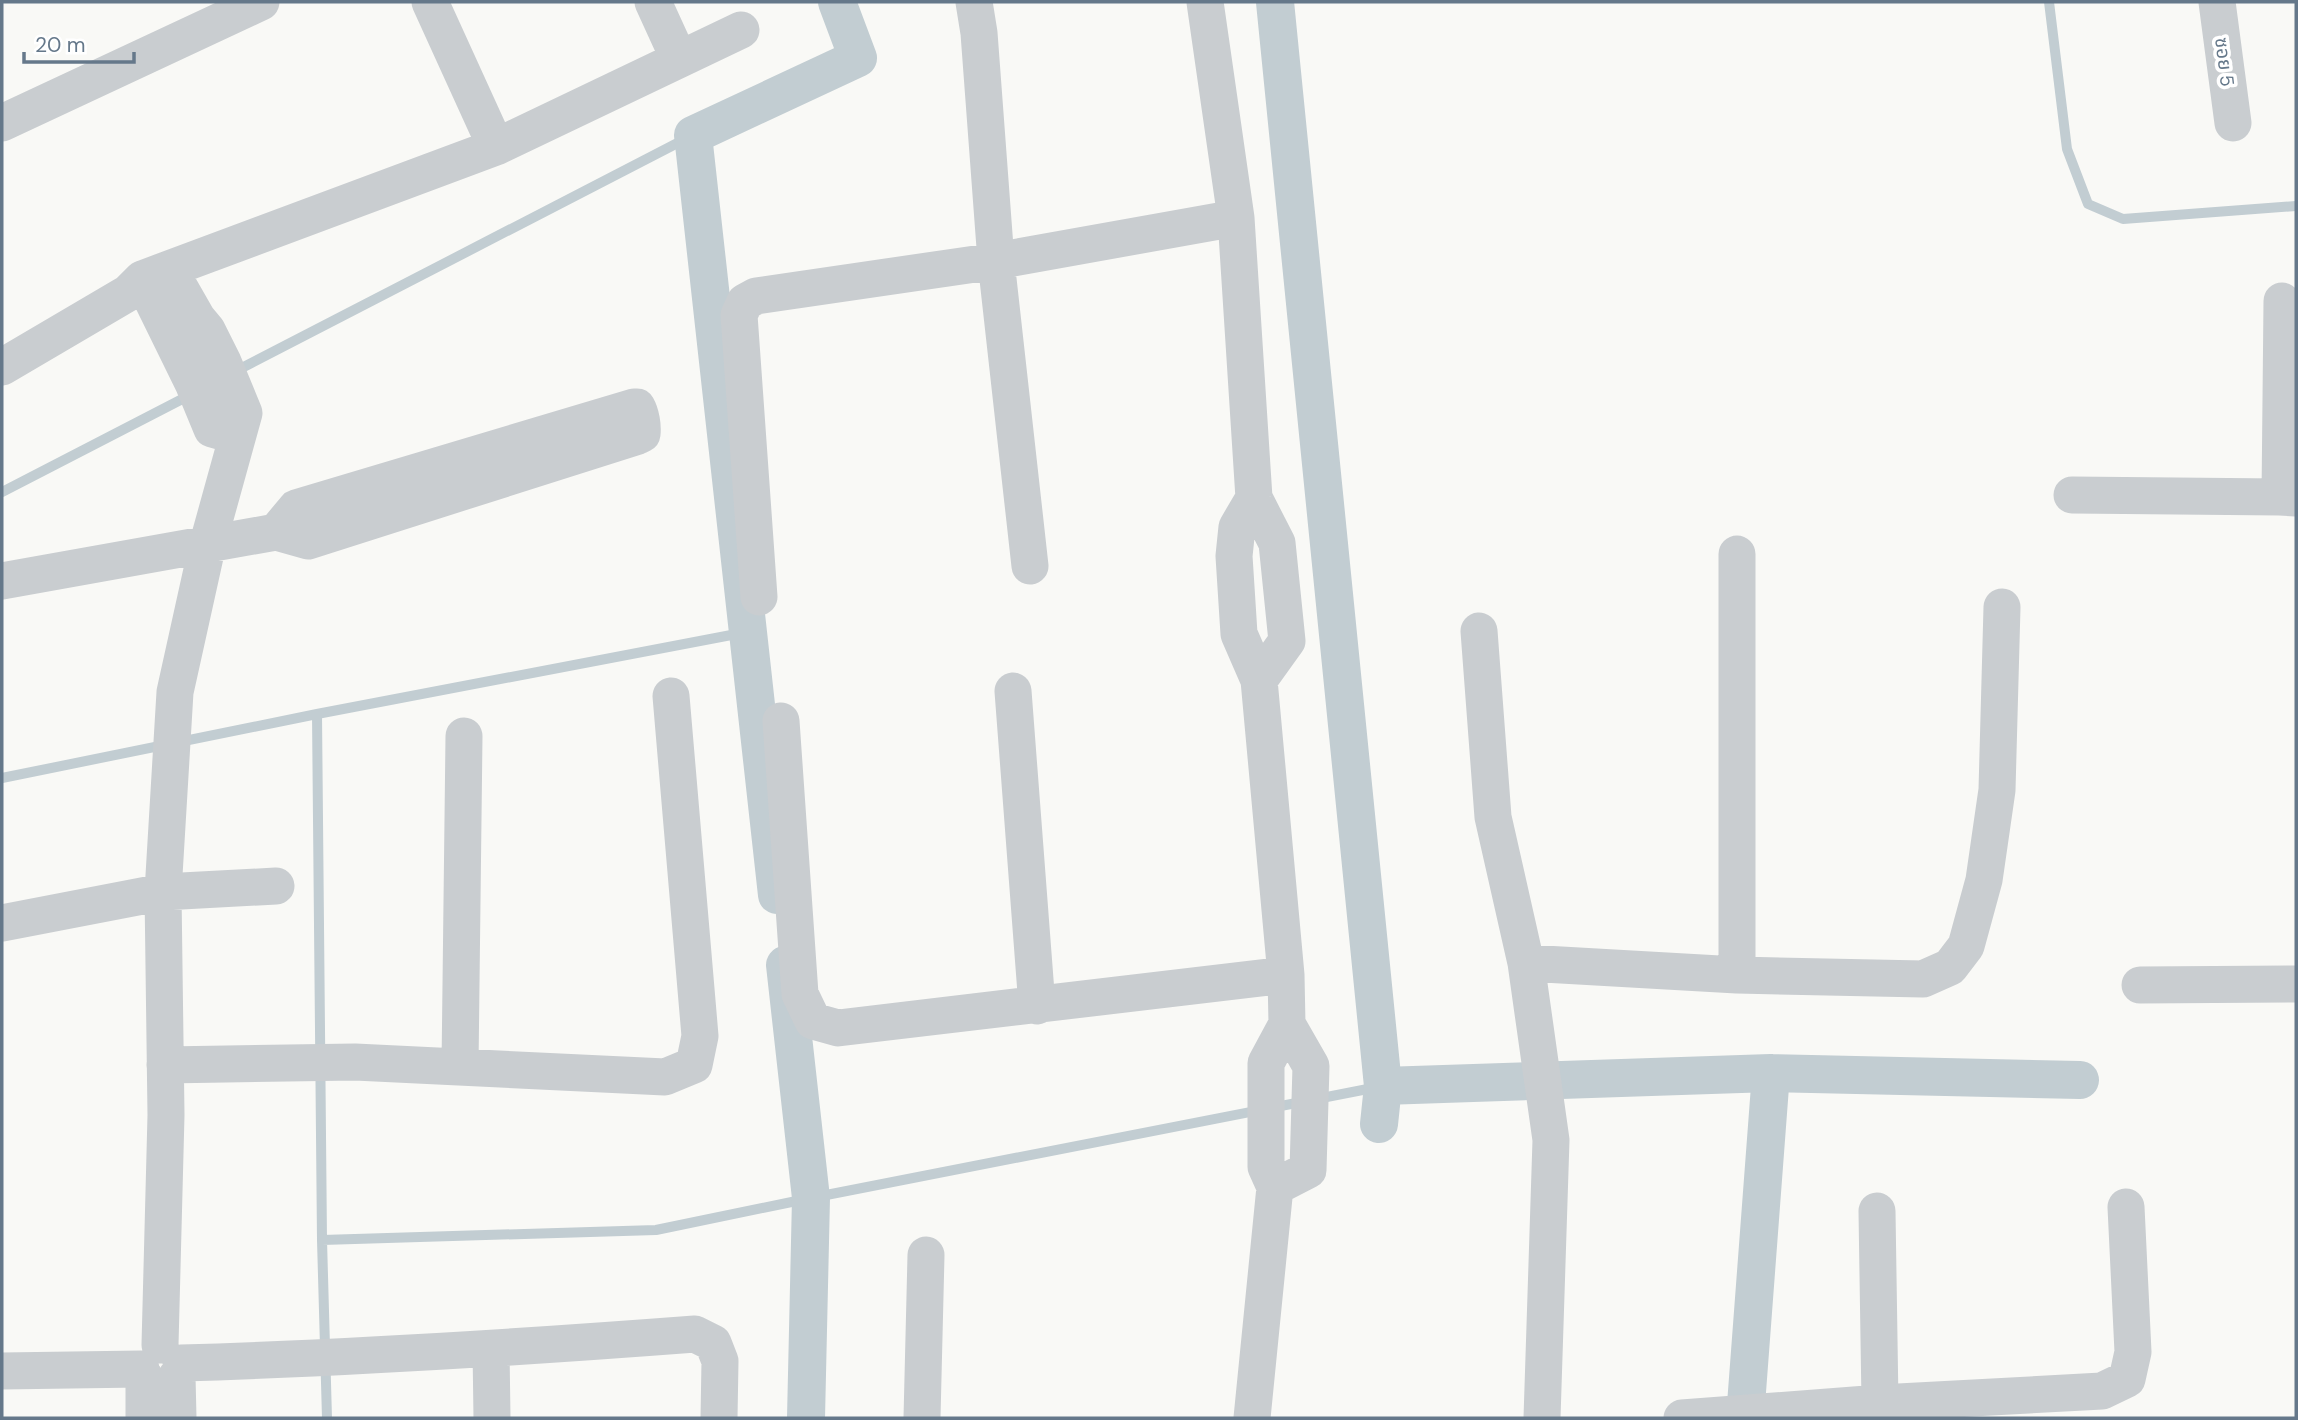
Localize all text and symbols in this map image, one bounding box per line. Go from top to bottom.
scale bar [24,21,135,65]
text: 20 m [35,31,86,59]
street label: ซอย 5 [2209,36,2240,88]

